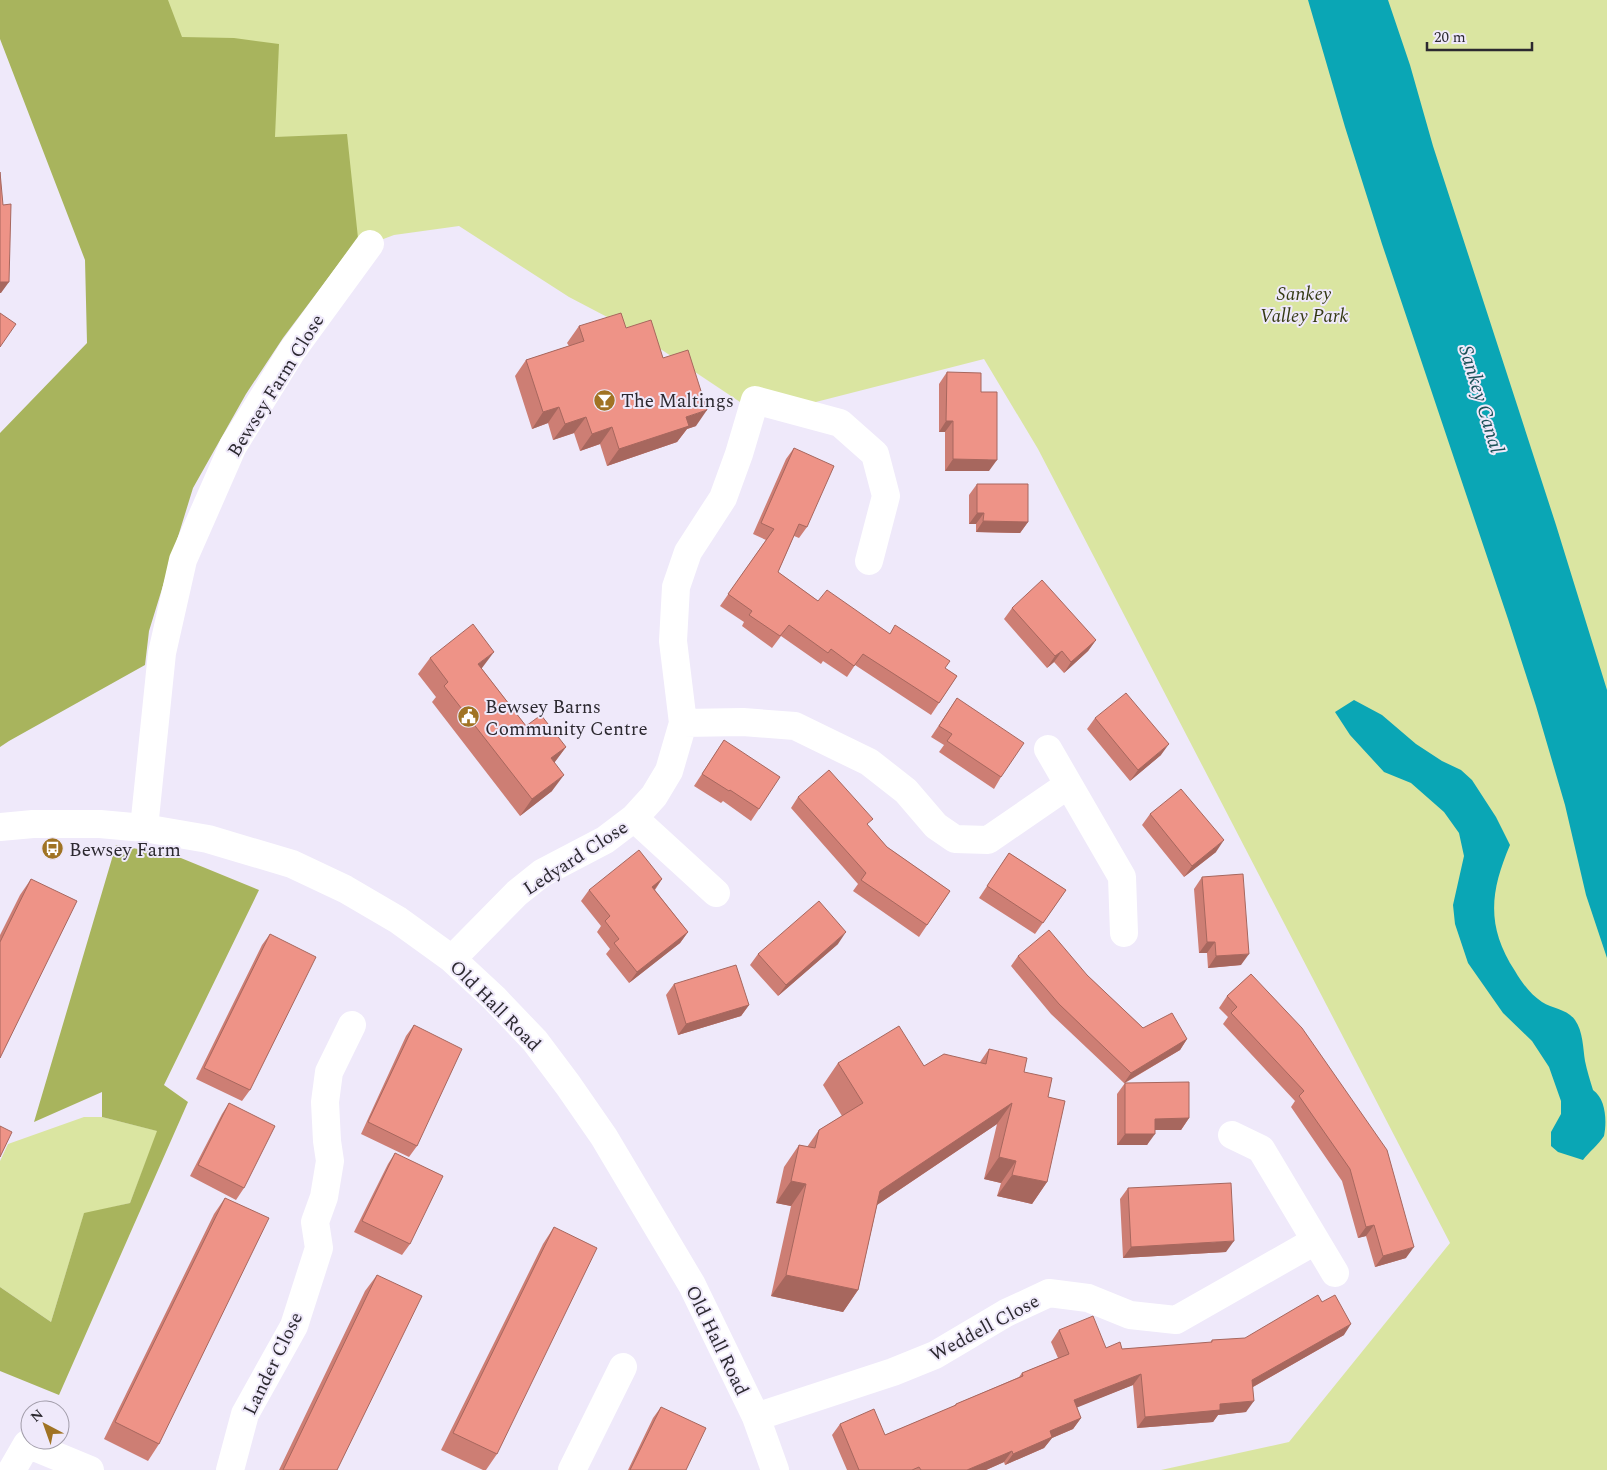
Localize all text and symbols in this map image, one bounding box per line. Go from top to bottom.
scale bar [1427,20,1532,52]
text: 20 m [1434,26,1466,49]
park label: Sankey Valley Park [1260,280,1349,331]
street label: Bewsey Farm Close [221,309,332,463]
water label: Sankey Canal [1450,342,1512,457]
place label: The Maltings [621,387,734,416]
bar icon: The Maltings [593,388,617,412]
place label: Bewsey Barns Community Centre [485,693,648,744]
public building icon: Bewsey Barns Community Centre [457,705,481,729]
street label: Ledyard Close [518,813,634,903]
place label: Bewsey Farm [69,836,181,865]
bus stop icon: Bewsey Farm [41,837,65,861]
street label: Old Hall Road [442,954,547,1059]
street label: Old Hall Road [677,1281,756,1401]
street label: Weddell Close [925,1287,1045,1369]
street label: Lander Close [236,1307,311,1420]
north arrow [20,1400,70,1450]
text: N [26,1404,48,1427]

